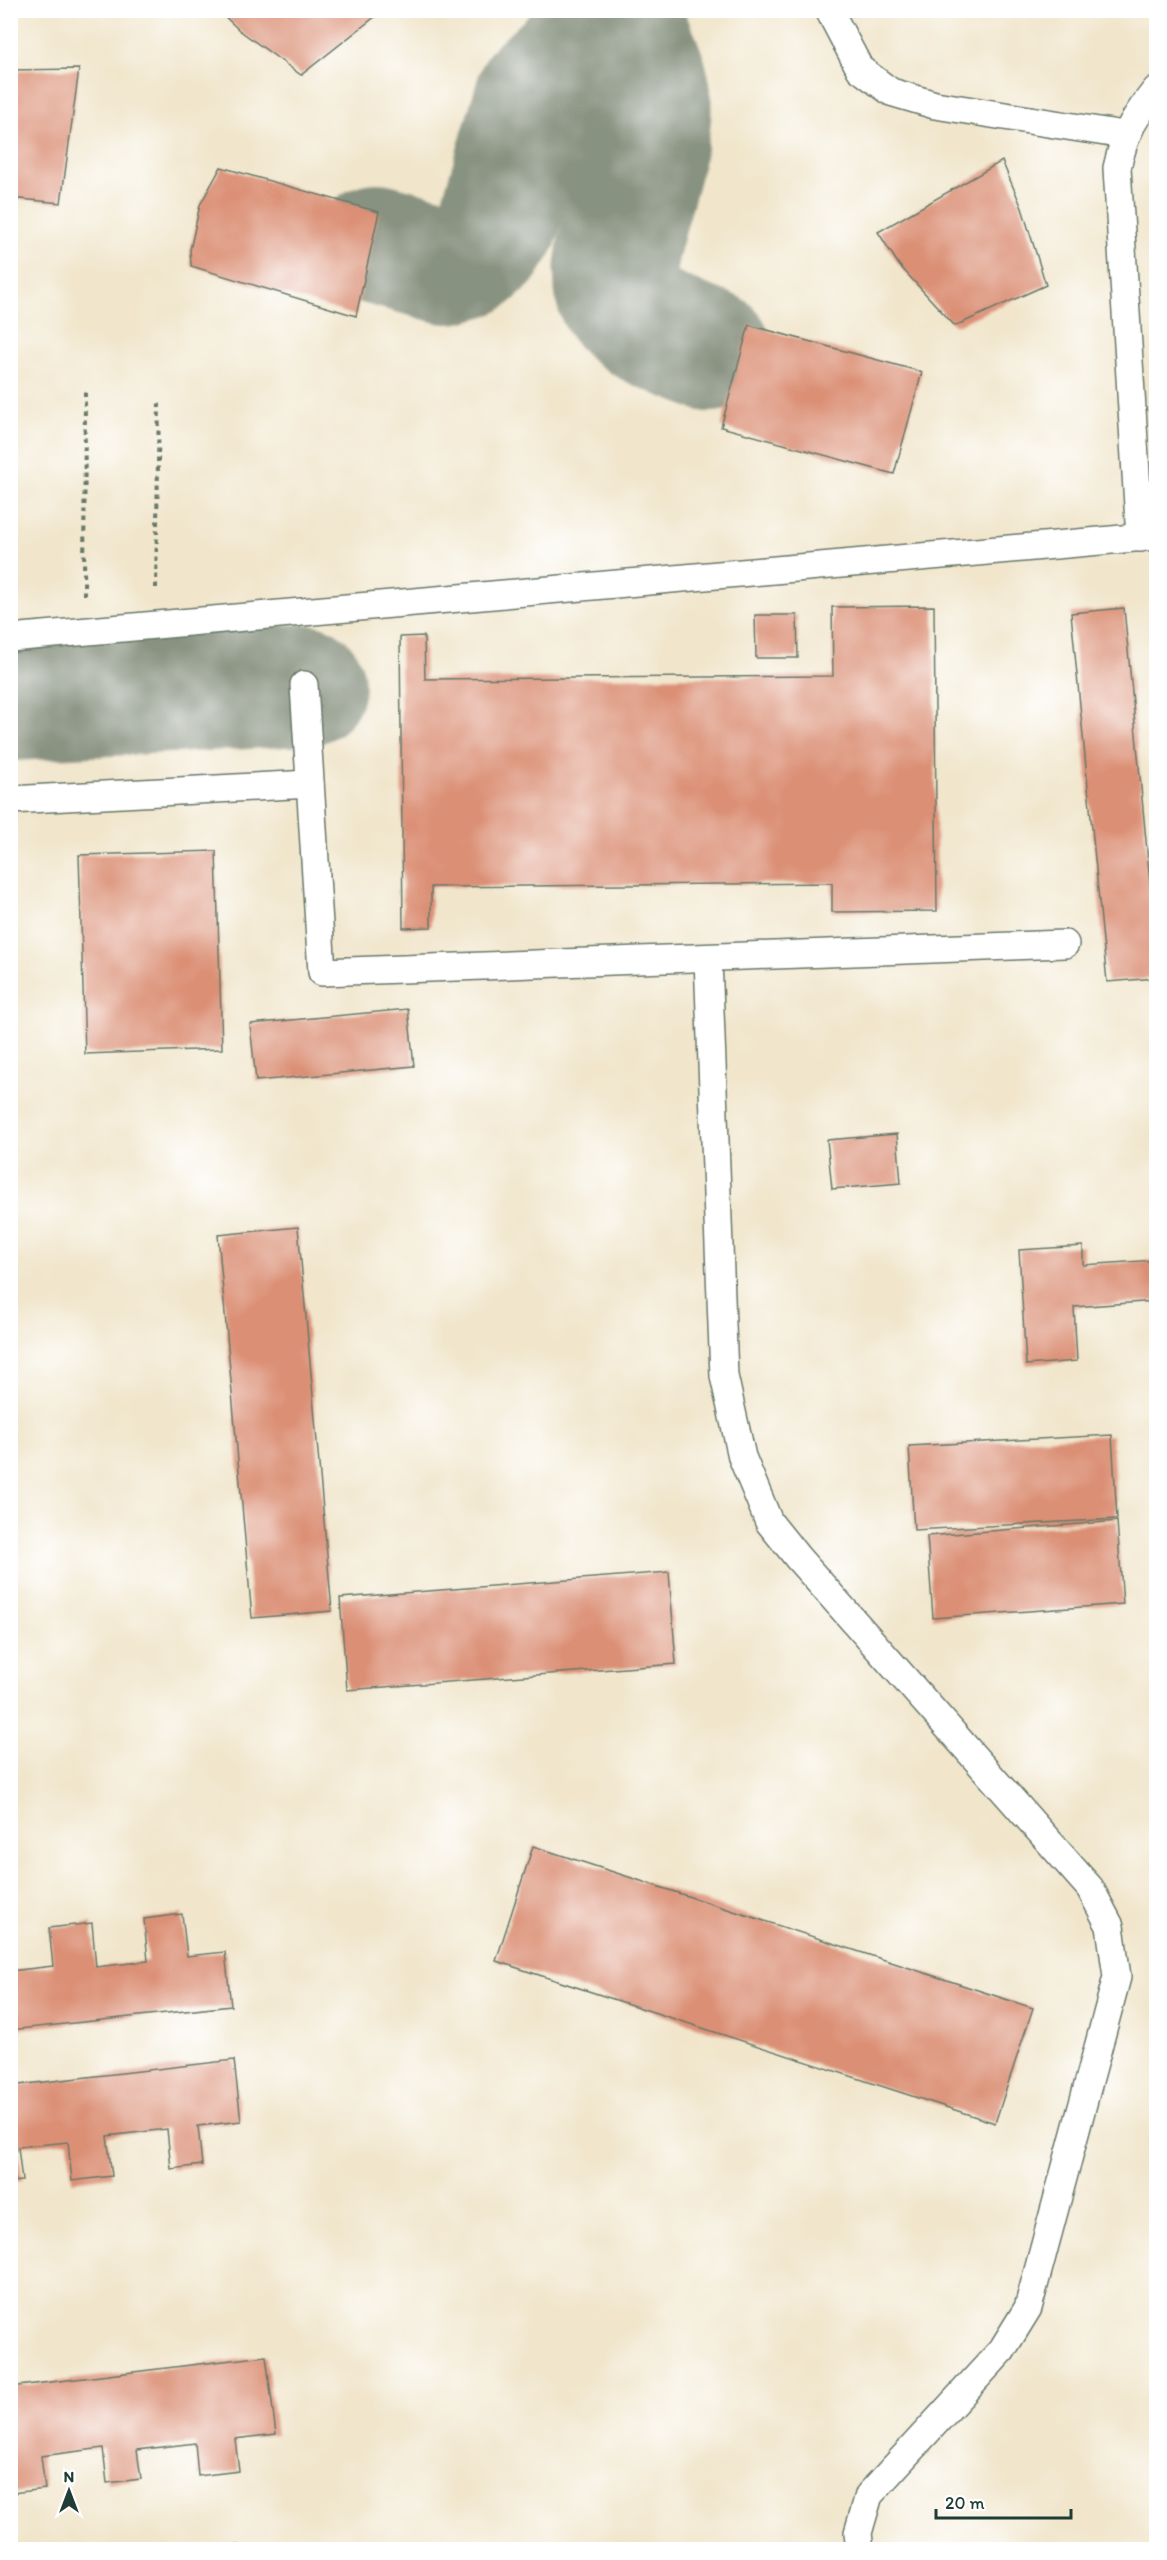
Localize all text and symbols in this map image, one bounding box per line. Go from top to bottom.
north arrow [39,2461,99,2521]
text: N [64,2467,74,2486]
scale bar [936,2482,1071,2520]
text: 20 m [945,2492,985,2514]

